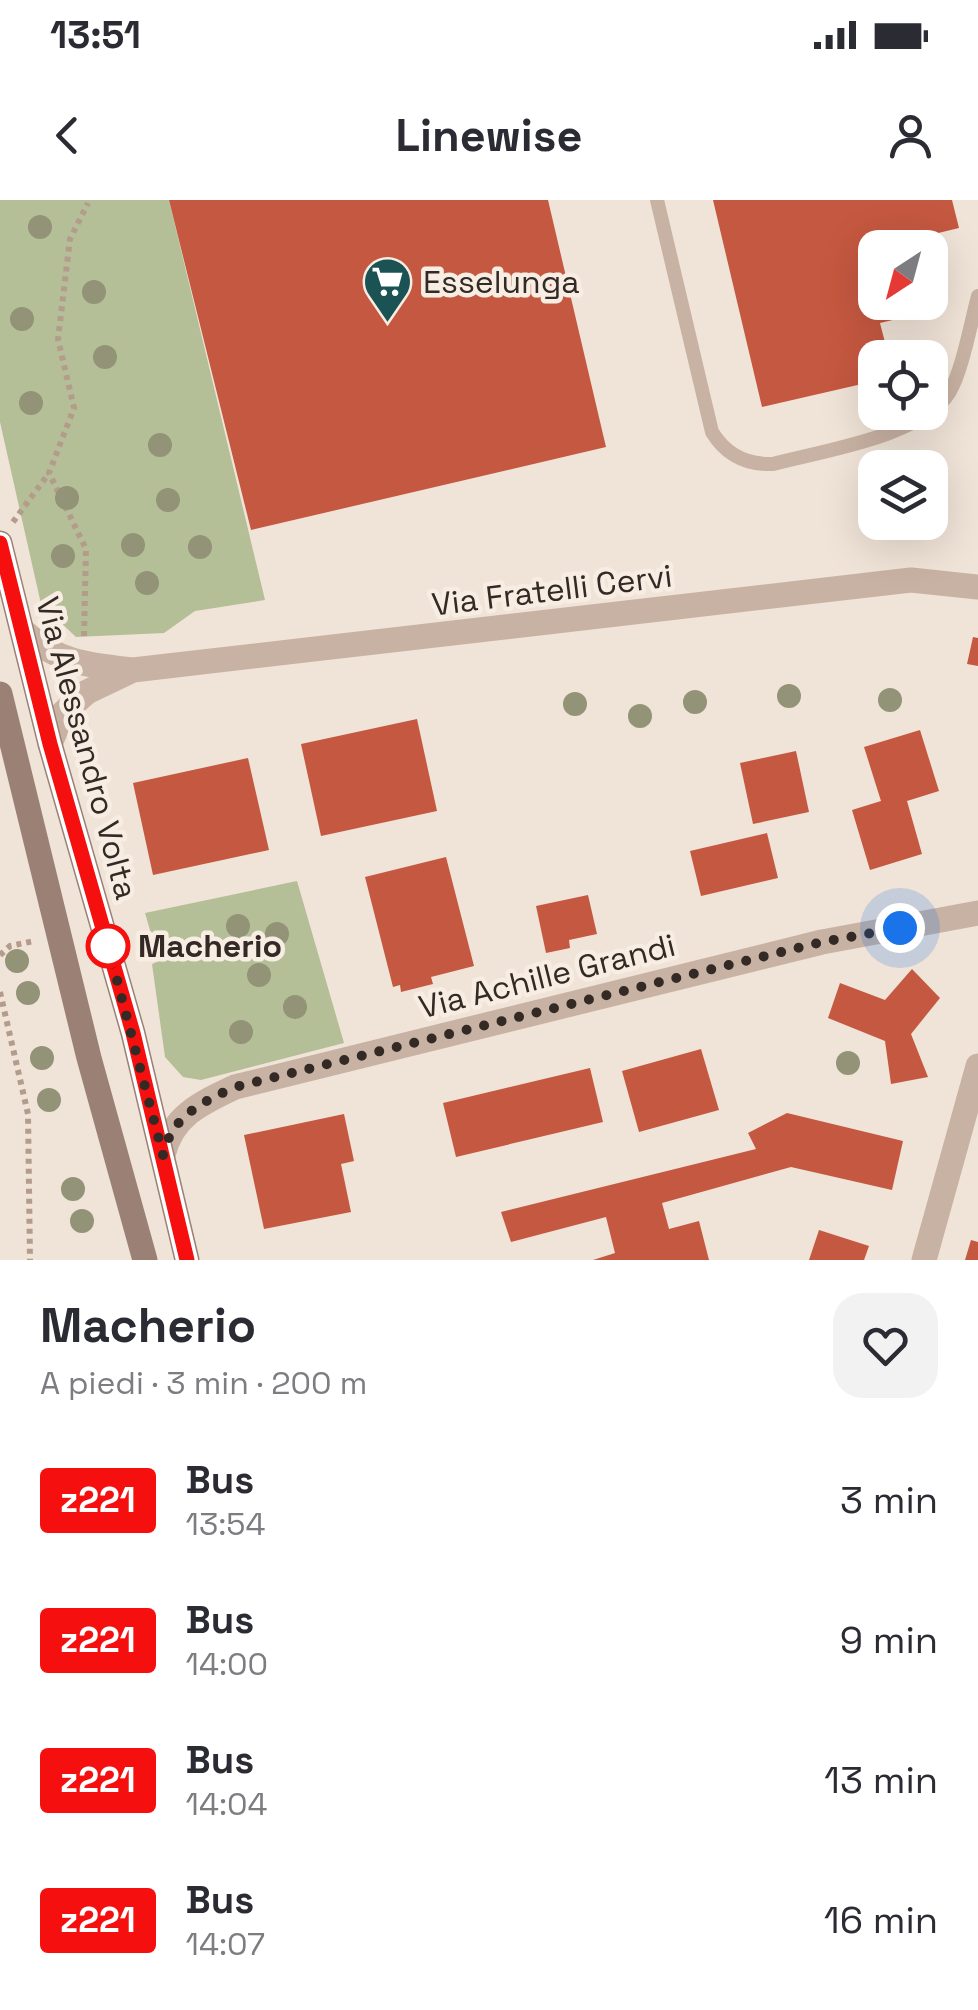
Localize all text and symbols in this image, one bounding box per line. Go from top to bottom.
text: 13:51 [50,11,141,59]
text: Linewise [396,107,582,164]
icon: back [40,108,95,163]
icon: person [883,108,938,163]
north arrow [858,230,948,320]
map controls [858,230,948,540]
supermarket icon: Esselunga [362,256,414,324]
place label: Esselunga [423,262,580,302]
button: locate [858,340,948,430]
button: layers [858,450,948,540]
street label: Via Fratelli Cervi [429,555,675,625]
street label: Via Alessandro Volta [27,592,147,904]
your location [875,903,925,953]
marker: Macherio [87,925,129,967]
street label: Via Achille Grandi [415,925,679,1027]
place label: Macherio [138,926,282,966]
button: heart [833,1293,938,1398]
text: Macherio [40,1295,256,1356]
text: A piedi · 3 min · 200 m [40,1363,367,1403]
text: Bus [186,1456,254,1504]
text: 3 min [840,1476,938,1524]
text: z221 [60,1478,136,1522]
text: 13:54 [186,1504,266,1544]
text: Bus [186,1596,254,1644]
text: 9 min [840,1616,938,1664]
text: z221 [60,1618,136,1662]
text: 14:00 [186,1644,268,1684]
text: Bus [186,1736,254,1784]
text: 13 min [824,1756,938,1804]
text: z221 [60,1758,136,1802]
text: 14:04 [186,1784,268,1824]
text: Bus [186,1876,254,1924]
text: 16 min [824,1896,938,1944]
text: z221 [60,1898,136,1942]
text: 14:07 [186,1924,265,1964]

